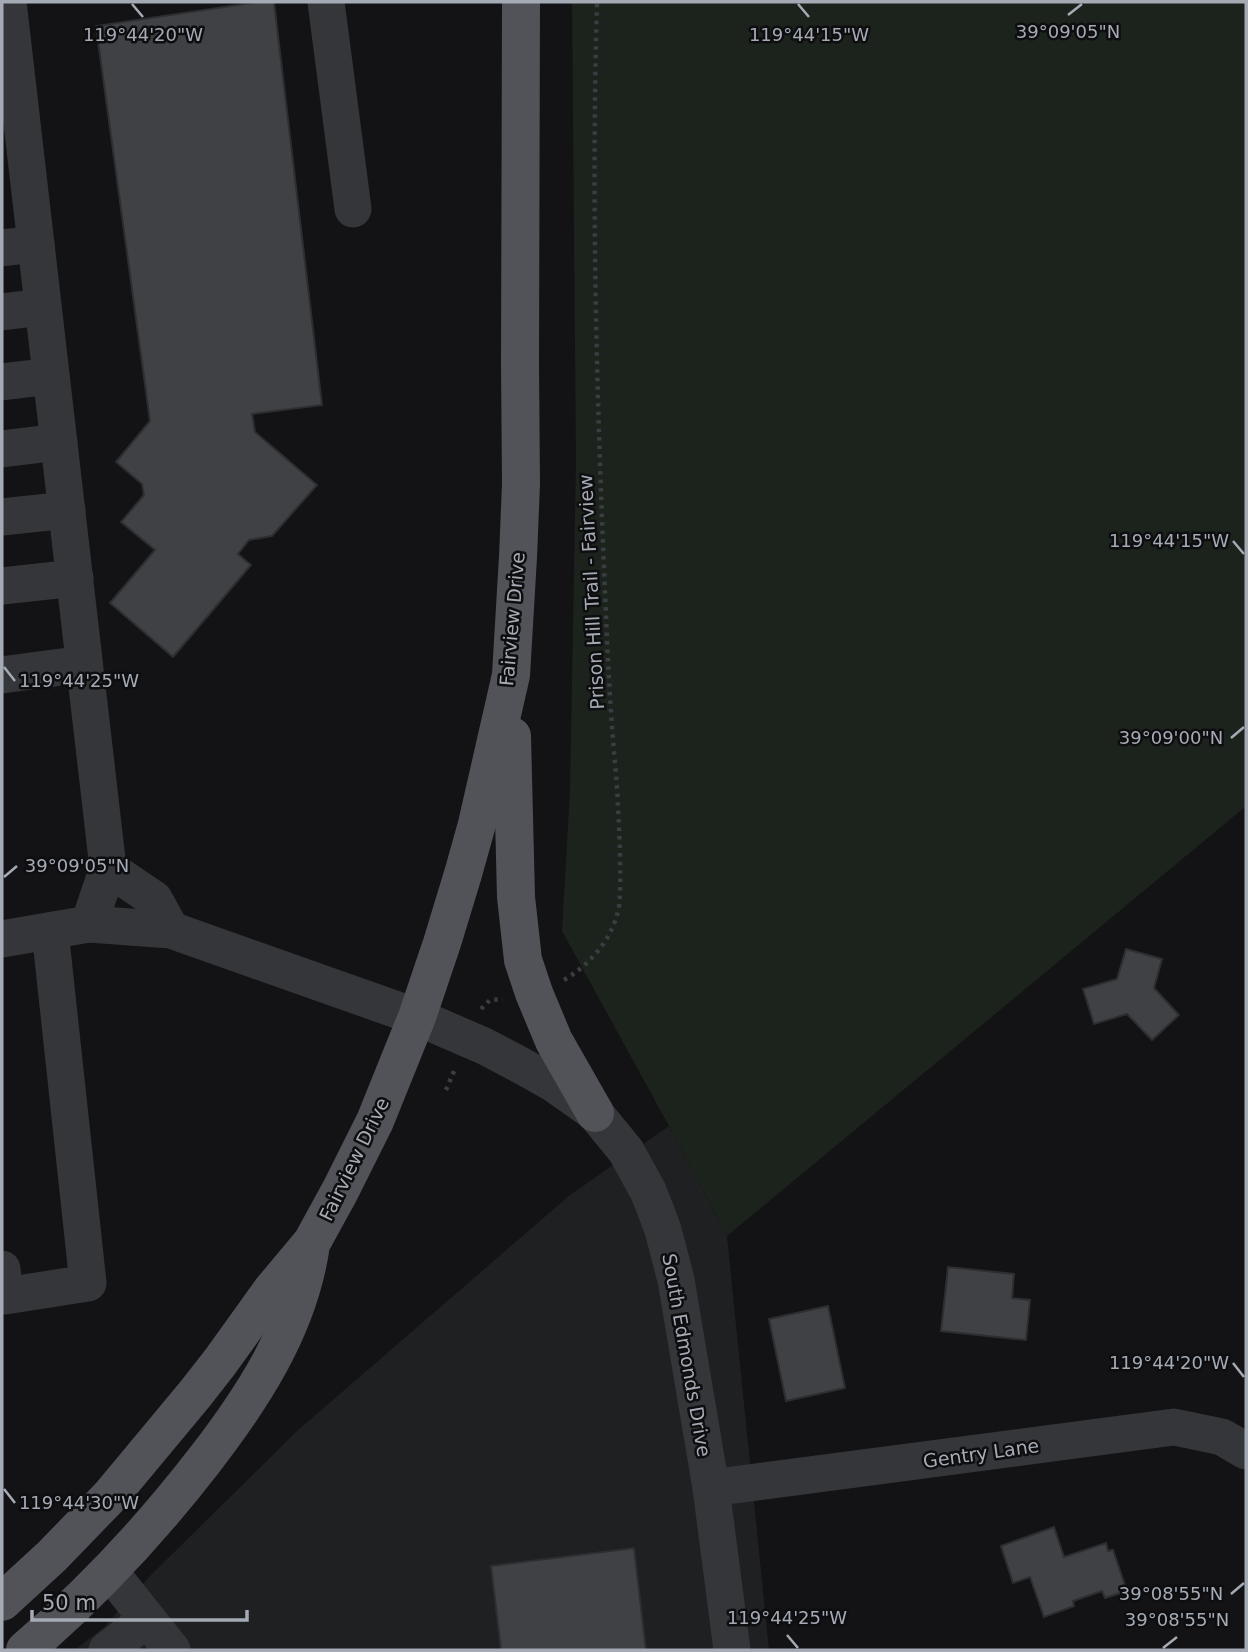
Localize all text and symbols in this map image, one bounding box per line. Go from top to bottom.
text: 39°09'05"N [1016,21,1120,42]
text: 119°44'20"W [83,24,203,45]
text: 119°44'15"W [749,24,869,45]
street label: Prison Hill Trail - Fairview [574,474,608,710]
text: 119°44'15"W [1109,530,1229,551]
street label: Fairview Drive [495,551,529,687]
text: 119°44'25"W [19,670,139,691]
text: 39°09'00"N [1119,727,1223,748]
text: 39°09'05"N [25,855,129,876]
street label: Fairview Drive [315,1094,393,1224]
street label: South Edmonds Drive [658,1252,716,1458]
text: 119°44'20"W [1109,1352,1229,1373]
street label: Gentry Lane [922,1434,1040,1472]
text: 119°44'30"W [19,1492,139,1513]
scale bar [32,1578,247,1622]
text: 39°08'55"N [1119,1583,1223,1604]
text: 50 m [42,1591,96,1615]
text: 119°44'25"W [727,1607,847,1628]
text: 39°08'55"N [1125,1609,1229,1630]

